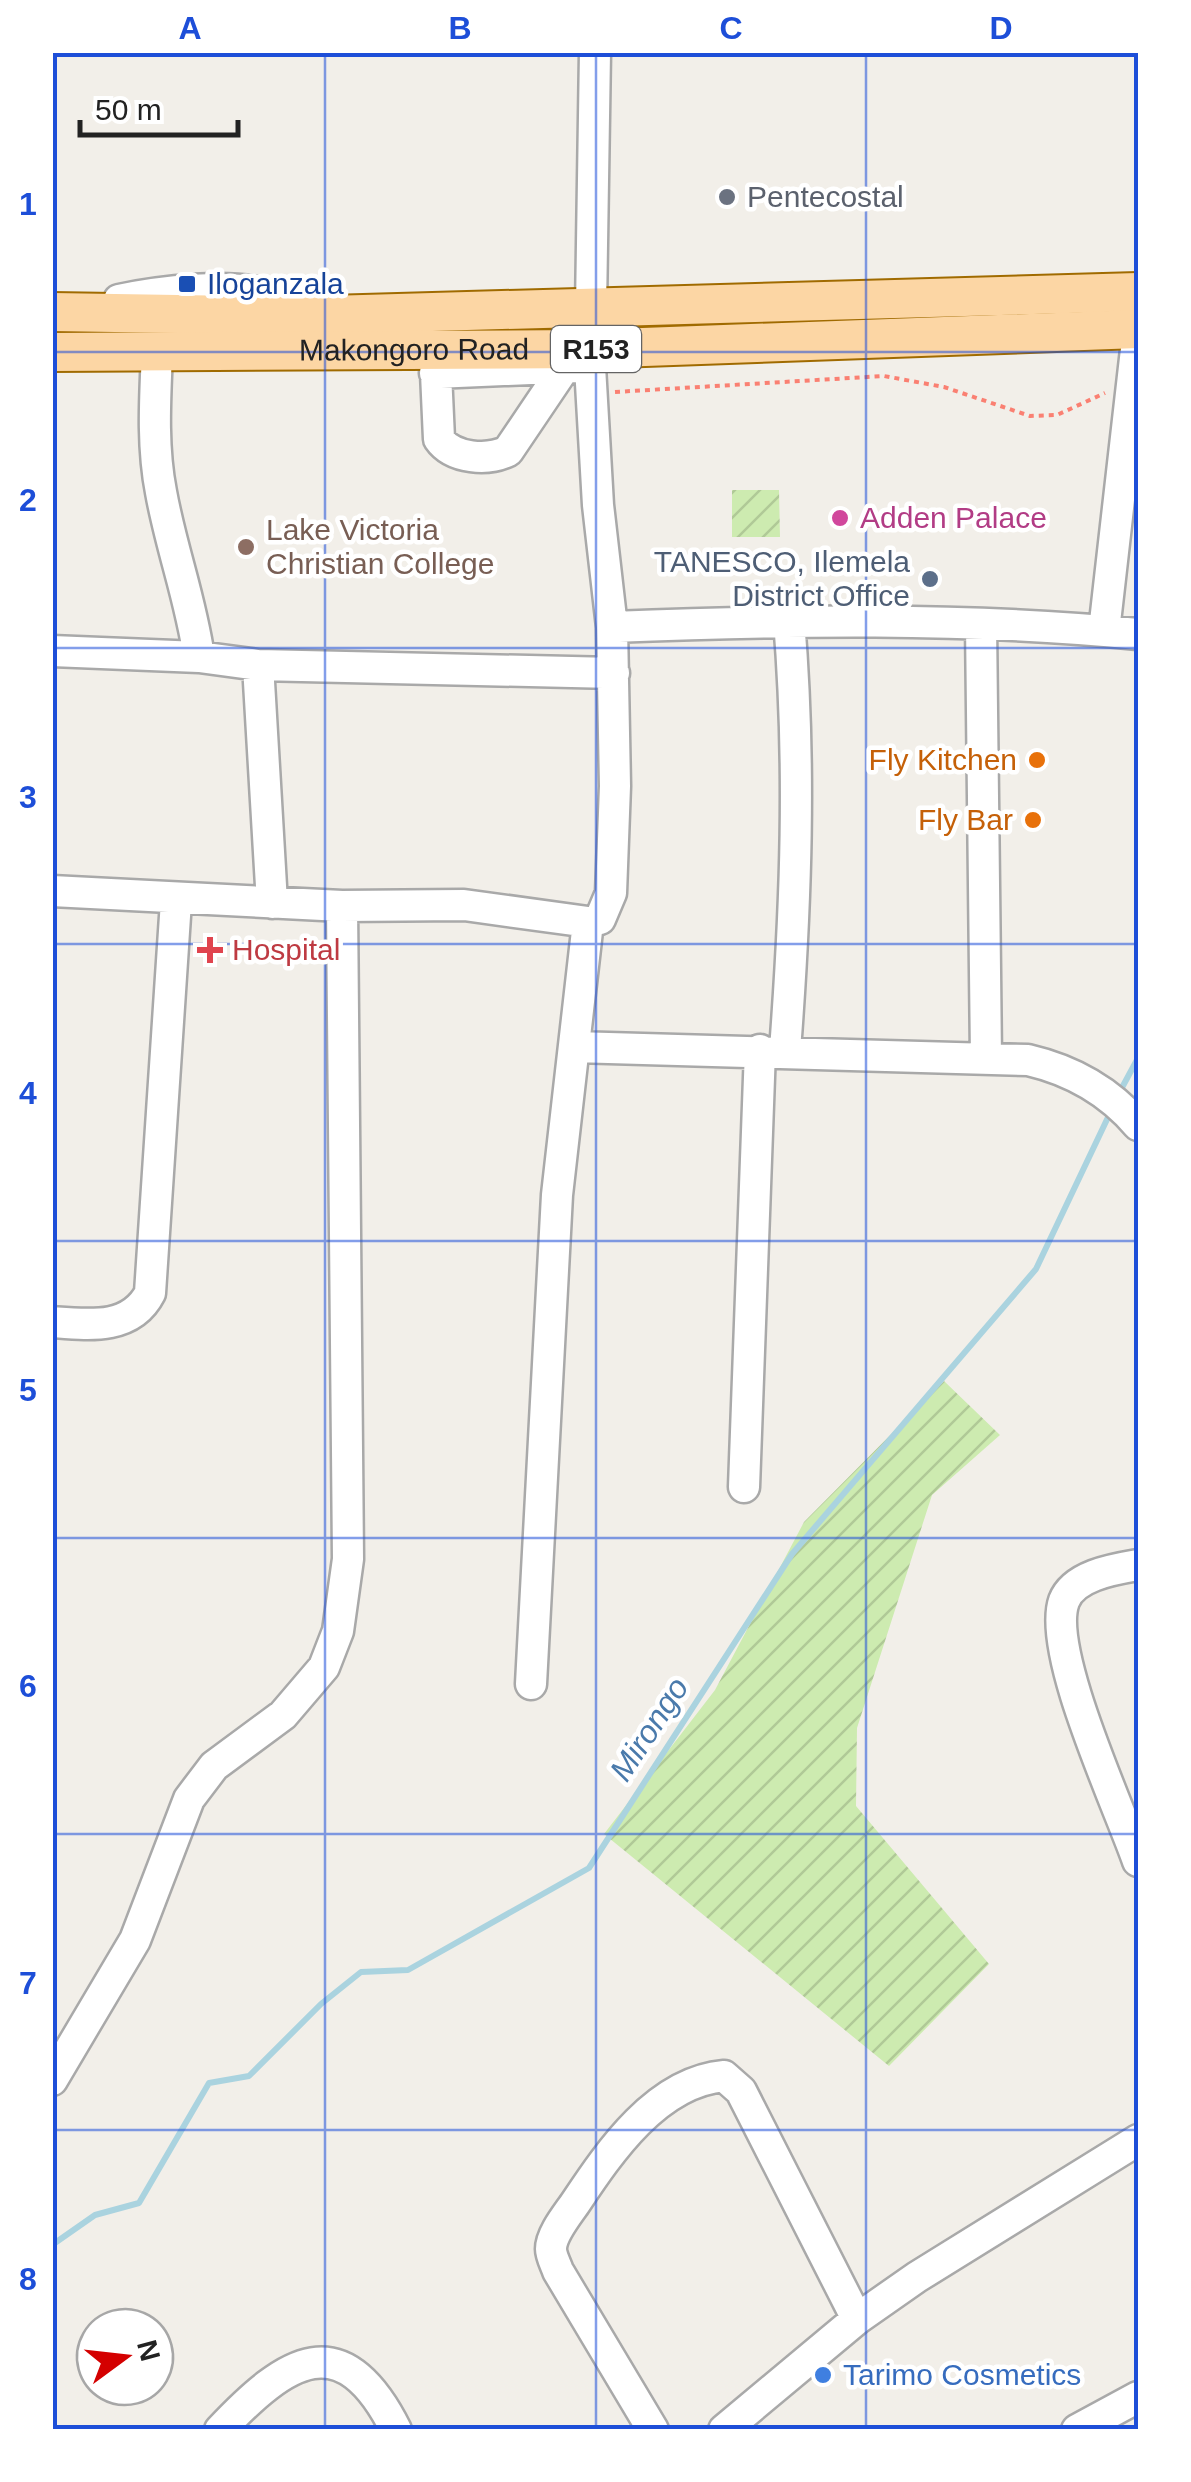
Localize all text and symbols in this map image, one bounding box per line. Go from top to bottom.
text: A [178,10,202,46]
text: B [448,10,472,46]
text: C [719,10,743,46]
text: D [989,10,1013,46]
scale bar [80,75,238,137]
text: 50 m [95,93,162,126]
place label: Pentecostal [747,180,904,213]
text: 1 [19,186,37,222]
marker: Pentecostal [716,186,738,208]
place label: Iloganzala [207,267,344,300]
marker: Iloganzala [176,273,198,295]
road number: R153 [551,326,641,372]
street label: Makongoro Road [299,332,529,367]
text: 2 [19,482,37,518]
place label: Adden Palace [860,501,1047,534]
marker: Adden Palace [829,507,851,529]
place label: Lake Victoria Christian College [266,513,494,580]
marker: Lake Victoria Christian College [235,536,257,558]
place label: TANESCO, Ilemela District Office [654,545,910,612]
marker: TANESCO, Ilemela District Office [919,568,941,590]
place label: Fly Kitchen [869,743,1017,776]
marker: Fly Kitchen [1026,749,1048,771]
text: 3 [19,779,37,815]
place label: Fly Bar [918,803,1013,836]
marker: Fly Bar [1022,809,1044,831]
place label: Hospital [232,933,340,966]
marker: Hospital [197,937,223,963]
text: 4 [19,1075,37,1111]
text: 5 [19,1372,37,1408]
text: 6 [19,1668,37,1704]
water label: Mirongo [602,1671,696,1787]
text: 7 [19,1965,37,2001]
text: 8 [19,2261,37,2297]
north arrow [75,2307,175,2407]
text: N [131,2337,166,2364]
place label: Tarimo Cosmetics [843,2358,1081,2391]
marker: Tarimo Cosmetics [812,2364,834,2386]

